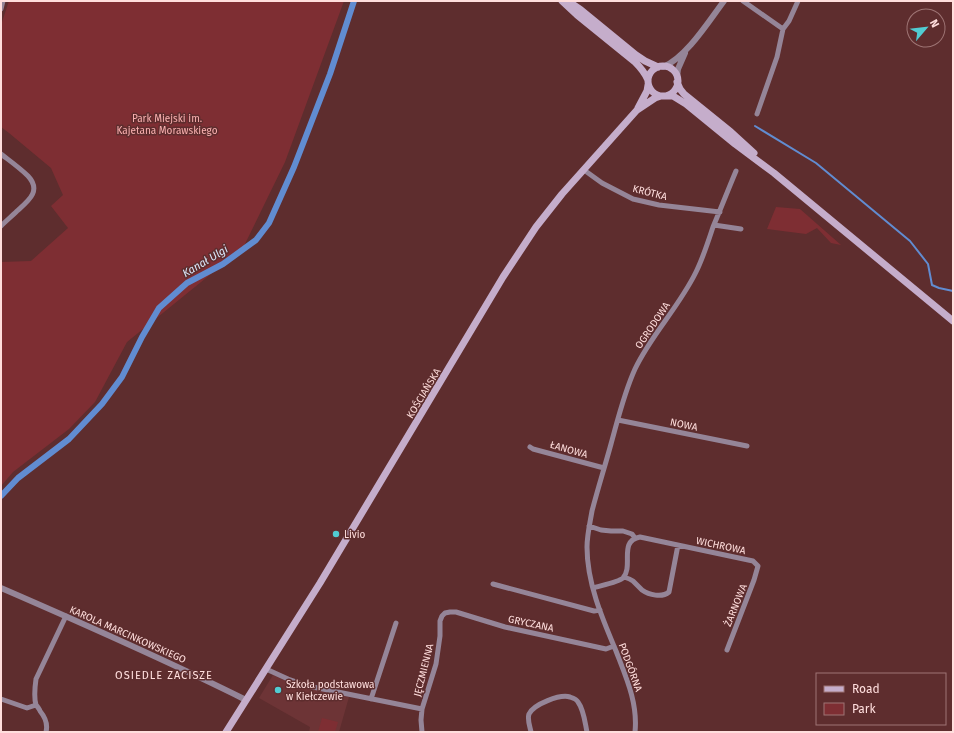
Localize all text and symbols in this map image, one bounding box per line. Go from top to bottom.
north arrow [906,8,946,48]
text: N [927,17,942,30]
park label: Park Miejski im. Kajetana Morawskiego [117,113,218,137]
street label: KRÓTKA [631,181,669,203]
water label: Kanał Ulgi [180,243,230,280]
street label: OGRODOWA [633,300,673,351]
street label: KOŚCIAŃSKA [402,365,444,421]
street label: NOWA [669,416,699,434]
street label: ŁANOWA [549,439,589,461]
marker: Livio [331,529,341,539]
place label: Livio [344,529,366,541]
street label: WICHROWA [695,535,747,557]
street label: ŻARNOWA [720,581,750,628]
street label: KAROLA MARCINKOWSKIEGO [67,604,188,666]
street label: GRYCZANA [507,613,555,635]
street label: PODGÓRNA [616,641,646,694]
street label: JĘCZMIENNA [412,642,436,698]
district label: OSIEDLE ZACISZE [115,669,213,682]
legend [816,673,946,725]
place label: Szkoła podstawowa w Kiełczewie [286,679,375,703]
text: Road [852,682,880,696]
marker: Szkoła podstawowa w Kiełczewie [273,685,283,695]
text: Park [852,702,876,716]

